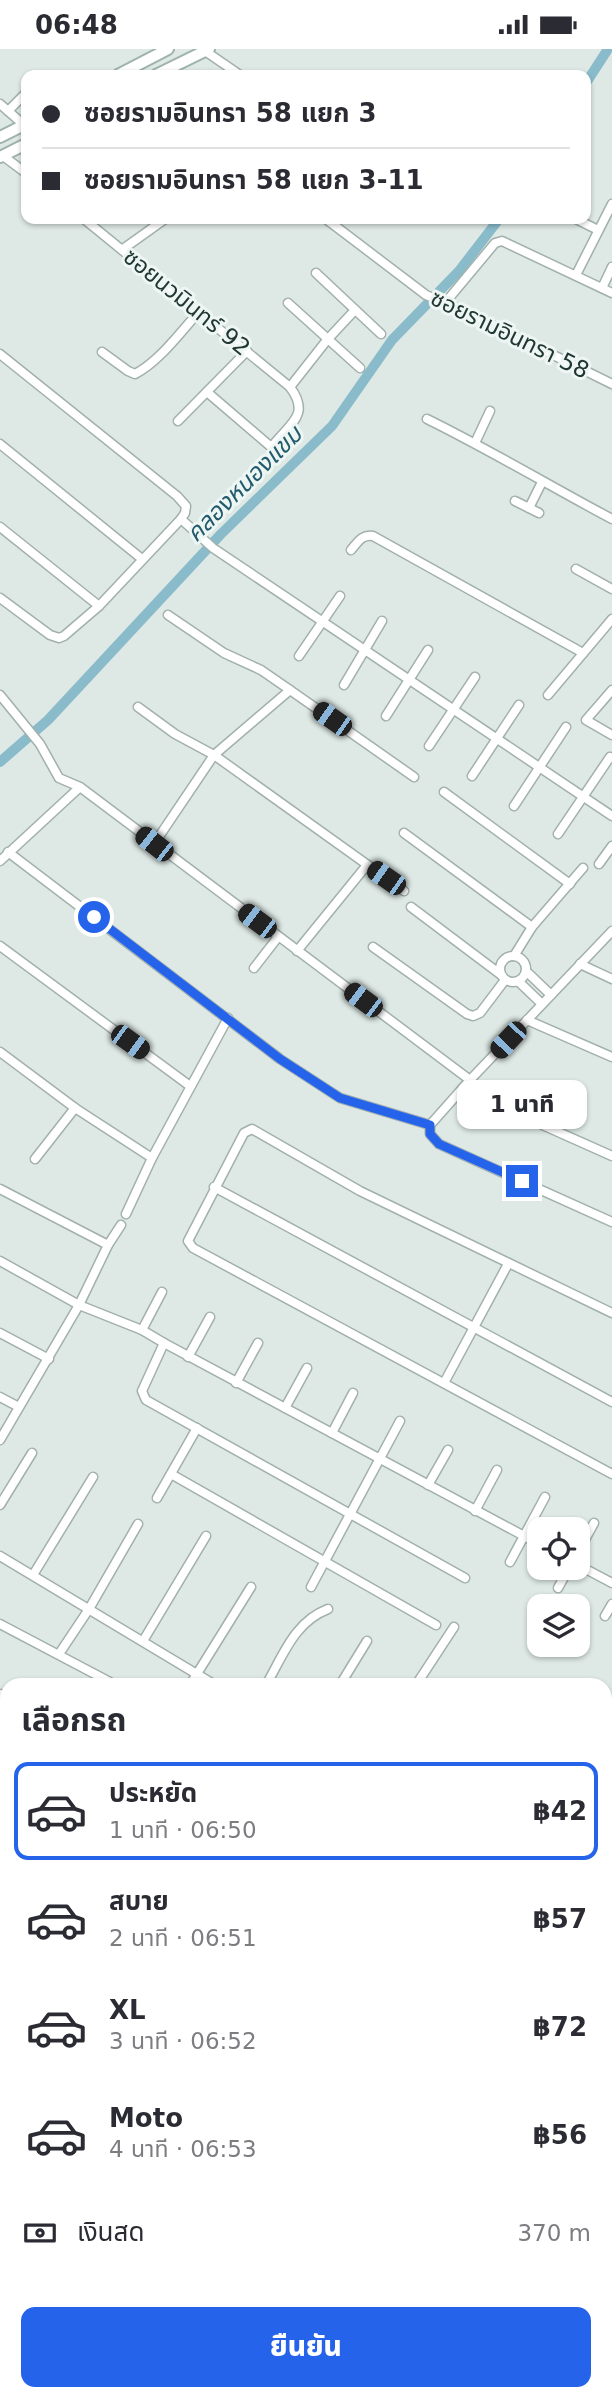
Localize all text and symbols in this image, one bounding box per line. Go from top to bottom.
text: 06:48 [35,10,118,40]
text: ซอยรามอินทรา 58 แยก 3 [84,98,377,128]
text: ซอยรามอินทรา 58 แยก 3-11 [84,165,424,195]
street label: ซอยนวมินทร์ 92 [119,243,255,361]
street label: ซอยรามอินทรา 58 [427,284,593,384]
water label: คลองหนองแขม [180,419,309,548]
car [309,698,356,740]
car [131,823,178,865]
car [363,857,410,899]
car [234,900,281,942]
route start [78,901,110,933]
car [340,979,387,1021]
car [486,1017,531,1063]
car [107,1021,154,1063]
callout: 1 นาที [457,1079,587,1129]
text: 1 นาที [490,1091,554,1117]
route end [506,1165,538,1197]
map controls [527,1517,590,1657]
button: locate [527,1517,590,1580]
button: layers [527,1594,590,1657]
text: เลือกรถ [21,1701,126,1739]
text: ประหยัด [109,1778,197,1808]
icon: car [25,1780,88,1843]
text: ฿42 [533,1796,587,1826]
text: 1 นาที · 06:50 [109,1817,257,1843]
text: สบาย [109,1886,169,1916]
icon: car [25,1888,88,1951]
text: ฿57 [533,1904,587,1934]
text: 2 นาที · 06:51 [109,1925,257,1951]
text: XL [109,1995,146,2025]
icon: car [25,1996,88,2059]
text: ฿72 [533,2012,587,2042]
text: 3 นาที · 06:52 [109,2028,257,2054]
text: Moto [109,2103,183,2133]
icon: car [25,2104,88,2167]
text: ฿56 [533,2120,587,2150]
text: 4 นาที · 06:53 [109,2136,257,2162]
icon: cash [21,2214,59,2252]
text: เงินสด [77,2217,144,2247]
text: 370 m [517,2220,591,2246]
button: ยืนยัน [21,2307,591,2387]

